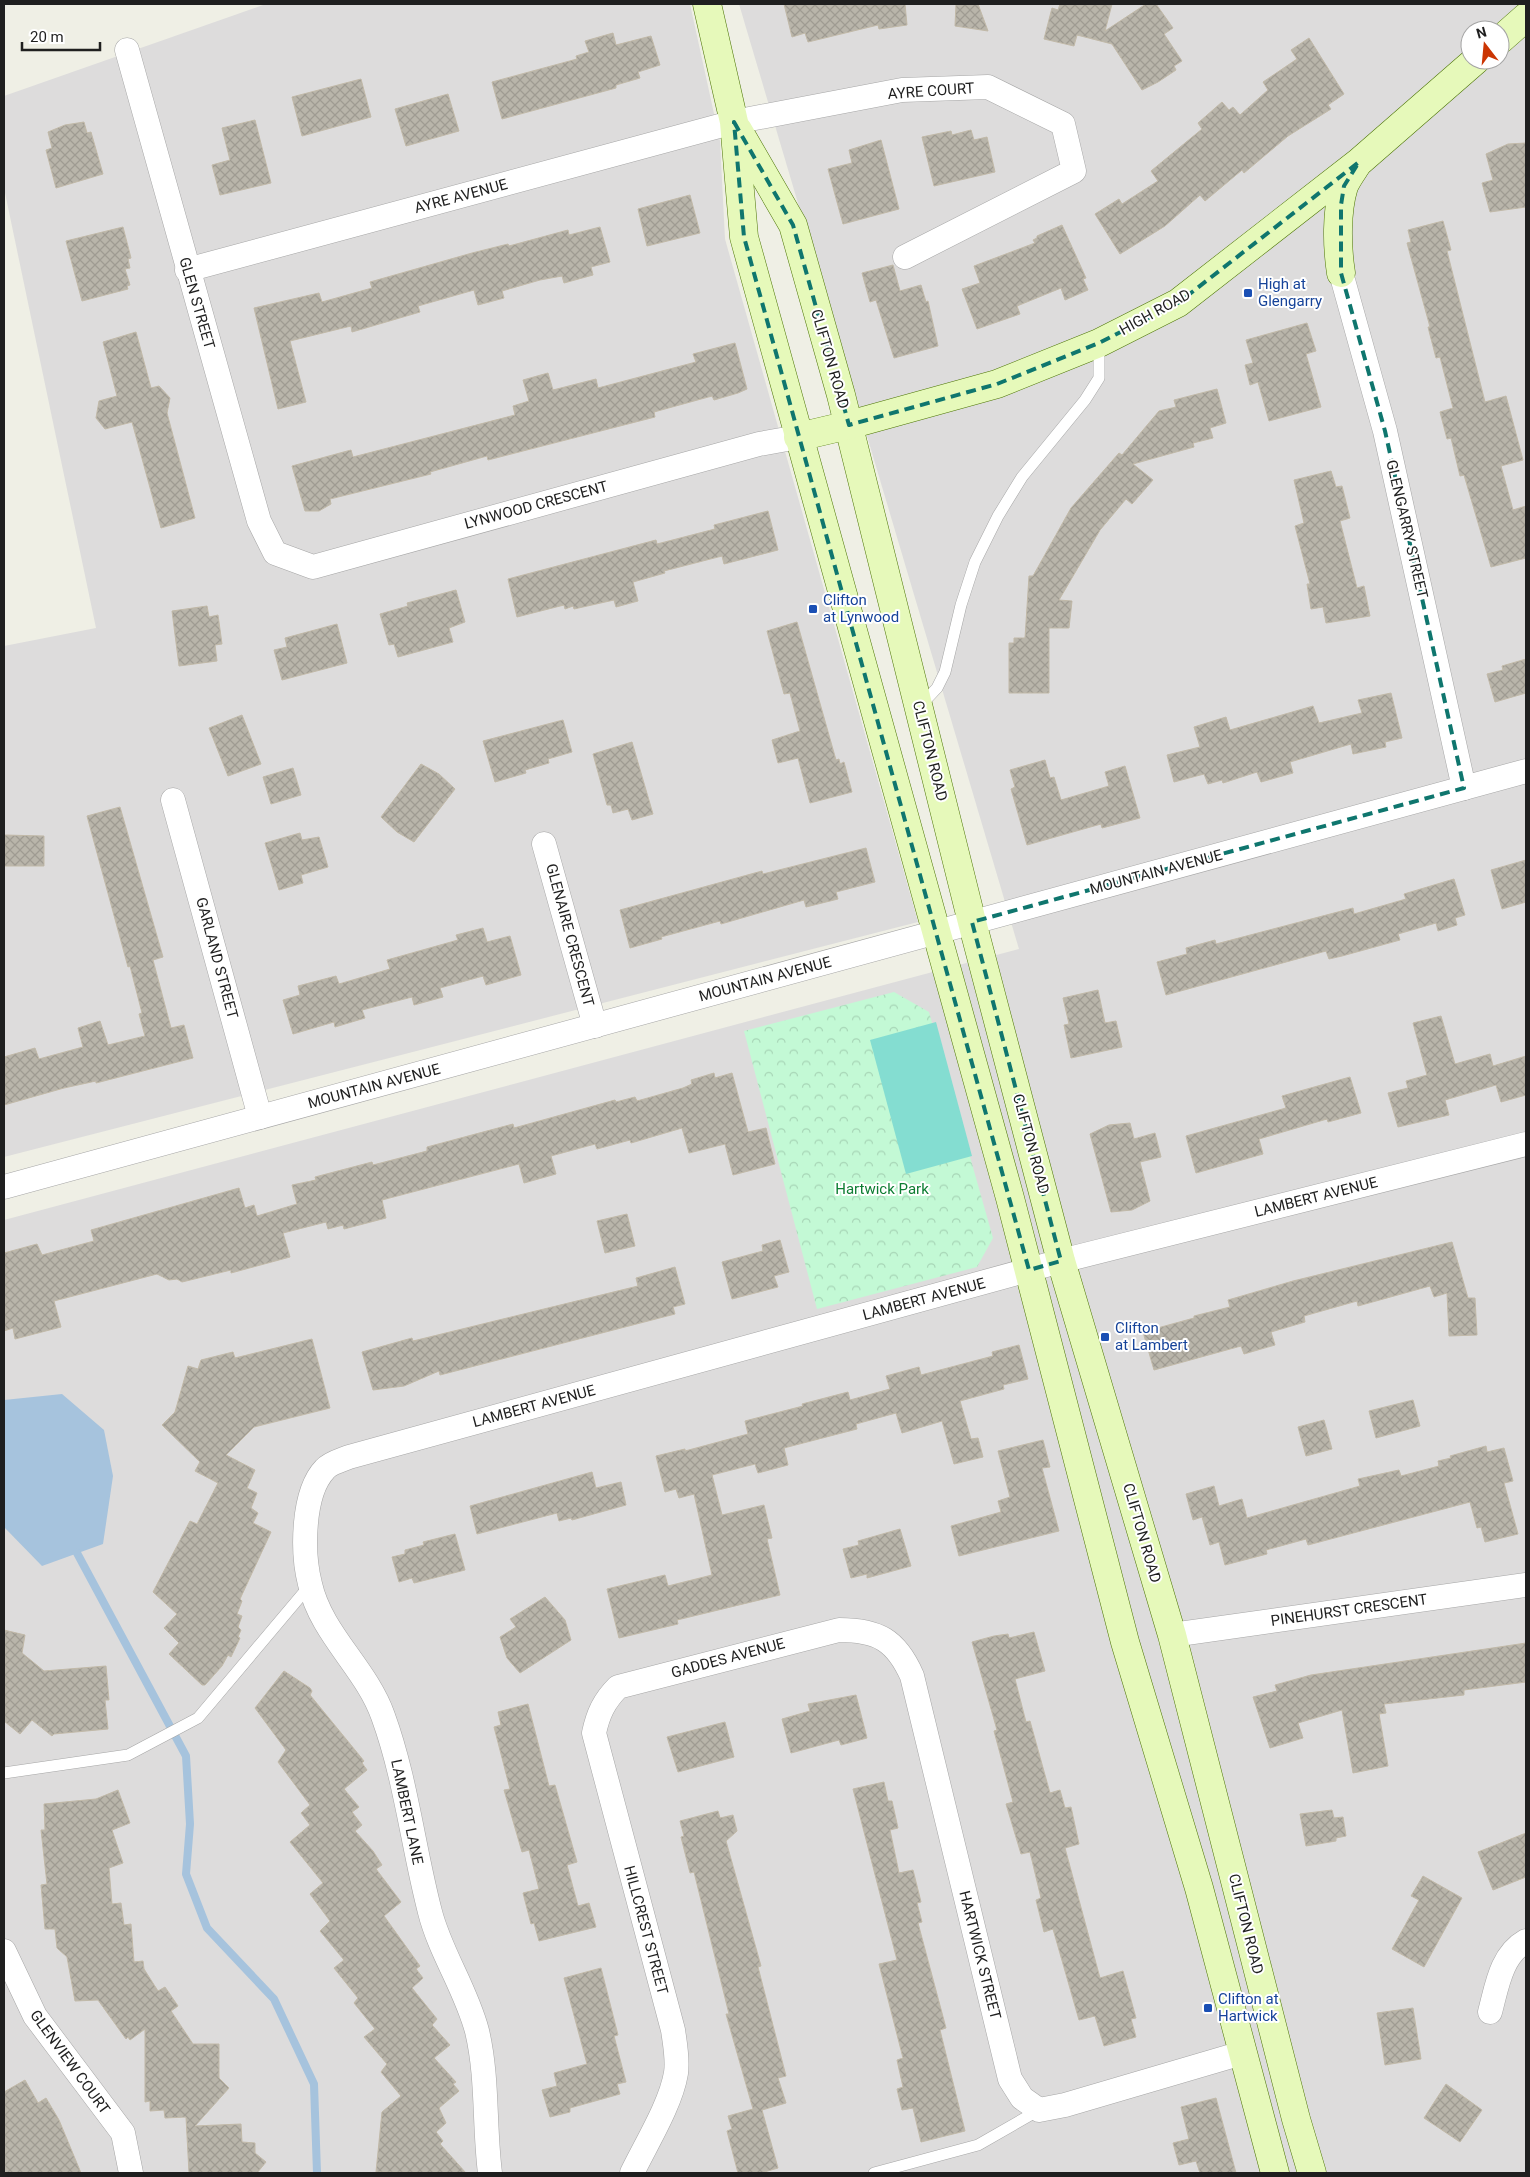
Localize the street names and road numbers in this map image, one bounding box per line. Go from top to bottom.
street label: AYRE COURT [887,79,975,103]
street label: AYRE AVENUE [412,175,510,217]
street label: GLEN STREET [175,255,219,351]
street label: HIGH ROAD [1116,285,1194,339]
street label: CLIFTON ROAD [807,307,853,411]
street label: GLENGARRY STREET [1382,458,1432,600]
street label: LYNWOOD CRESCENT [462,477,610,533]
street label: CLIFTON ROAD [909,699,951,803]
street label: MOUNTAIN AVENUE [1088,846,1225,898]
street label: GLENAIRE CRESCENT [542,862,598,1008]
street label: GARLAND STREET [192,895,242,1021]
street label: MOUNTAIN AVENUE [697,953,834,1005]
street label: MOUNTAIN AVENUE [306,1060,443,1112]
street label: CLIFTON ROAD [1009,1092,1053,1196]
street label: LAMBERT AVENUE [1253,1173,1380,1221]
street label: LAMBERT AVENUE [861,1274,988,1324]
street label: LAMBERT AVENUE [471,1381,598,1431]
street label: CLIFTON ROAD [1119,1481,1165,1585]
street label: PINEHURST CRESCENT [1270,1590,1428,1630]
street label: GADDES AVENUE [669,1634,787,1682]
street label: LAMBERT LANE [387,1758,427,1867]
street label: HILLCREST STREET [620,1864,672,1996]
street label: CLIFTON ROAD [1225,1872,1267,1976]
street label: HARTWICK STREET [955,1889,1005,2021]
street label: GLENVIEW COURT [26,2007,114,2118]

